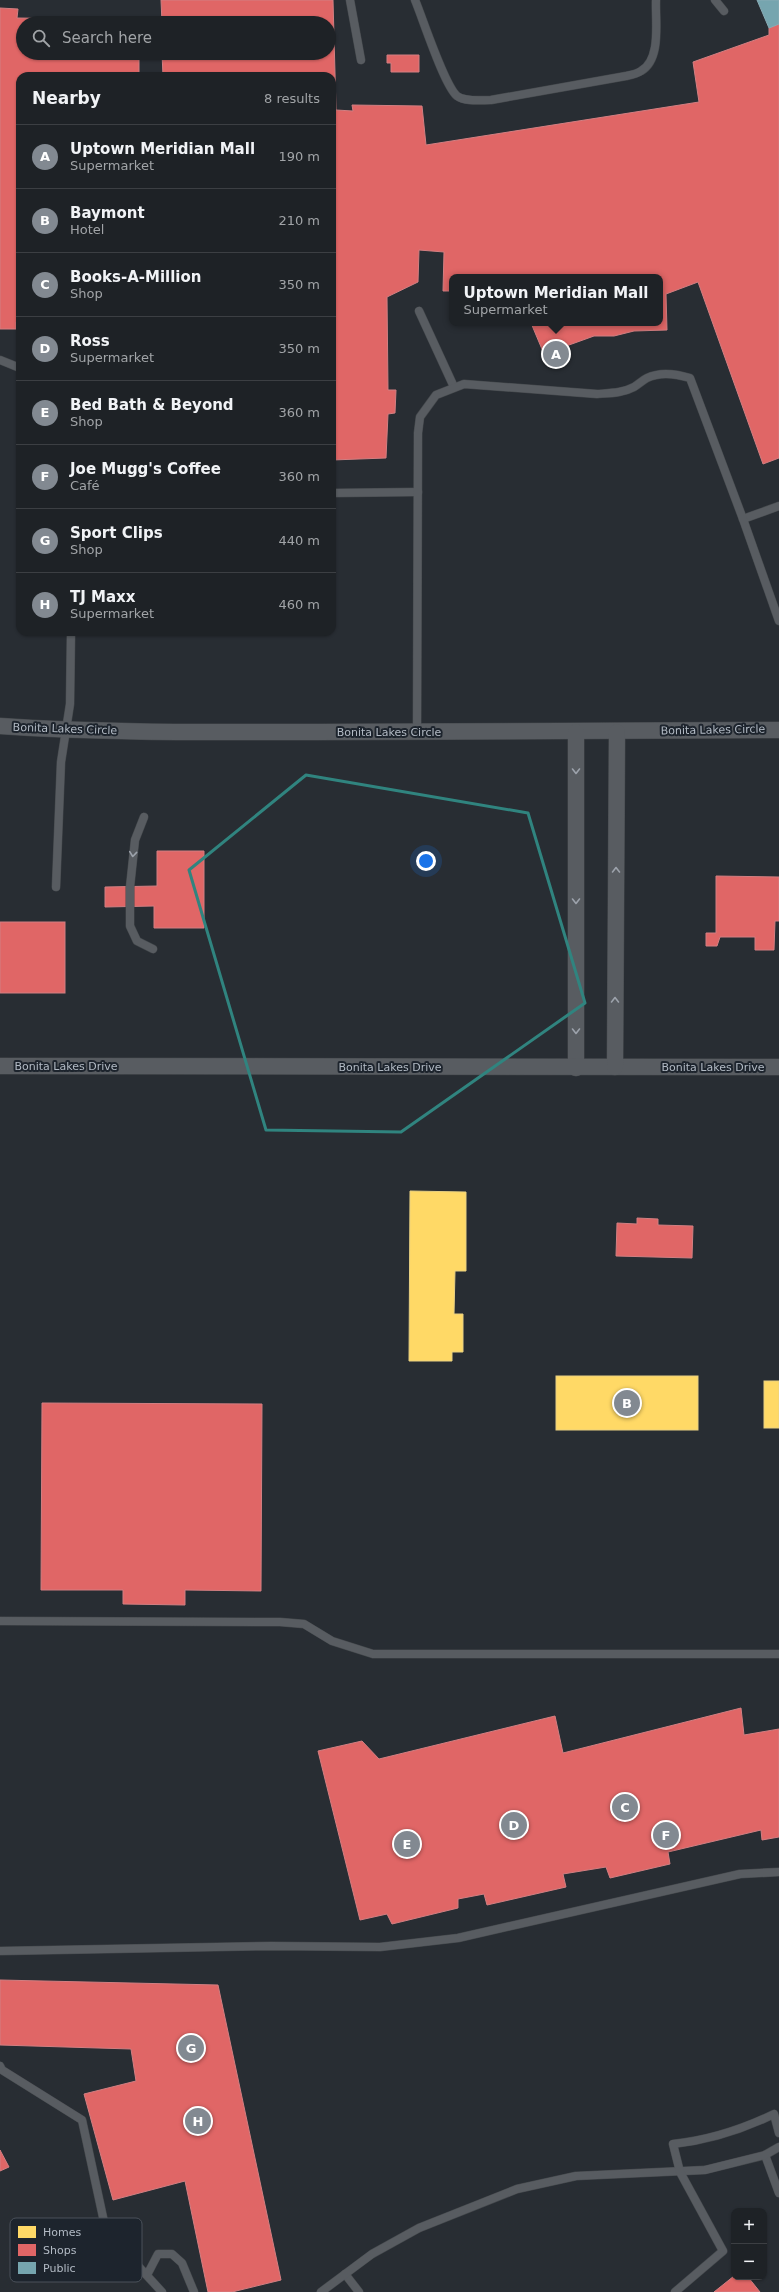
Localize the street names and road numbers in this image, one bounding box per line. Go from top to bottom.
street label: Bonita Lakes Circle [13,721,118,737]
street label: Bonita Lakes Circle [661,723,766,737]
street label: Bonita Lakes Circle [337,726,442,739]
street label: Bonita Lakes Drive [14,1060,118,1073]
street label: Bonita Lakes Drive [338,1061,442,1074]
street label: Bonita Lakes Drive [661,1061,765,1074]

